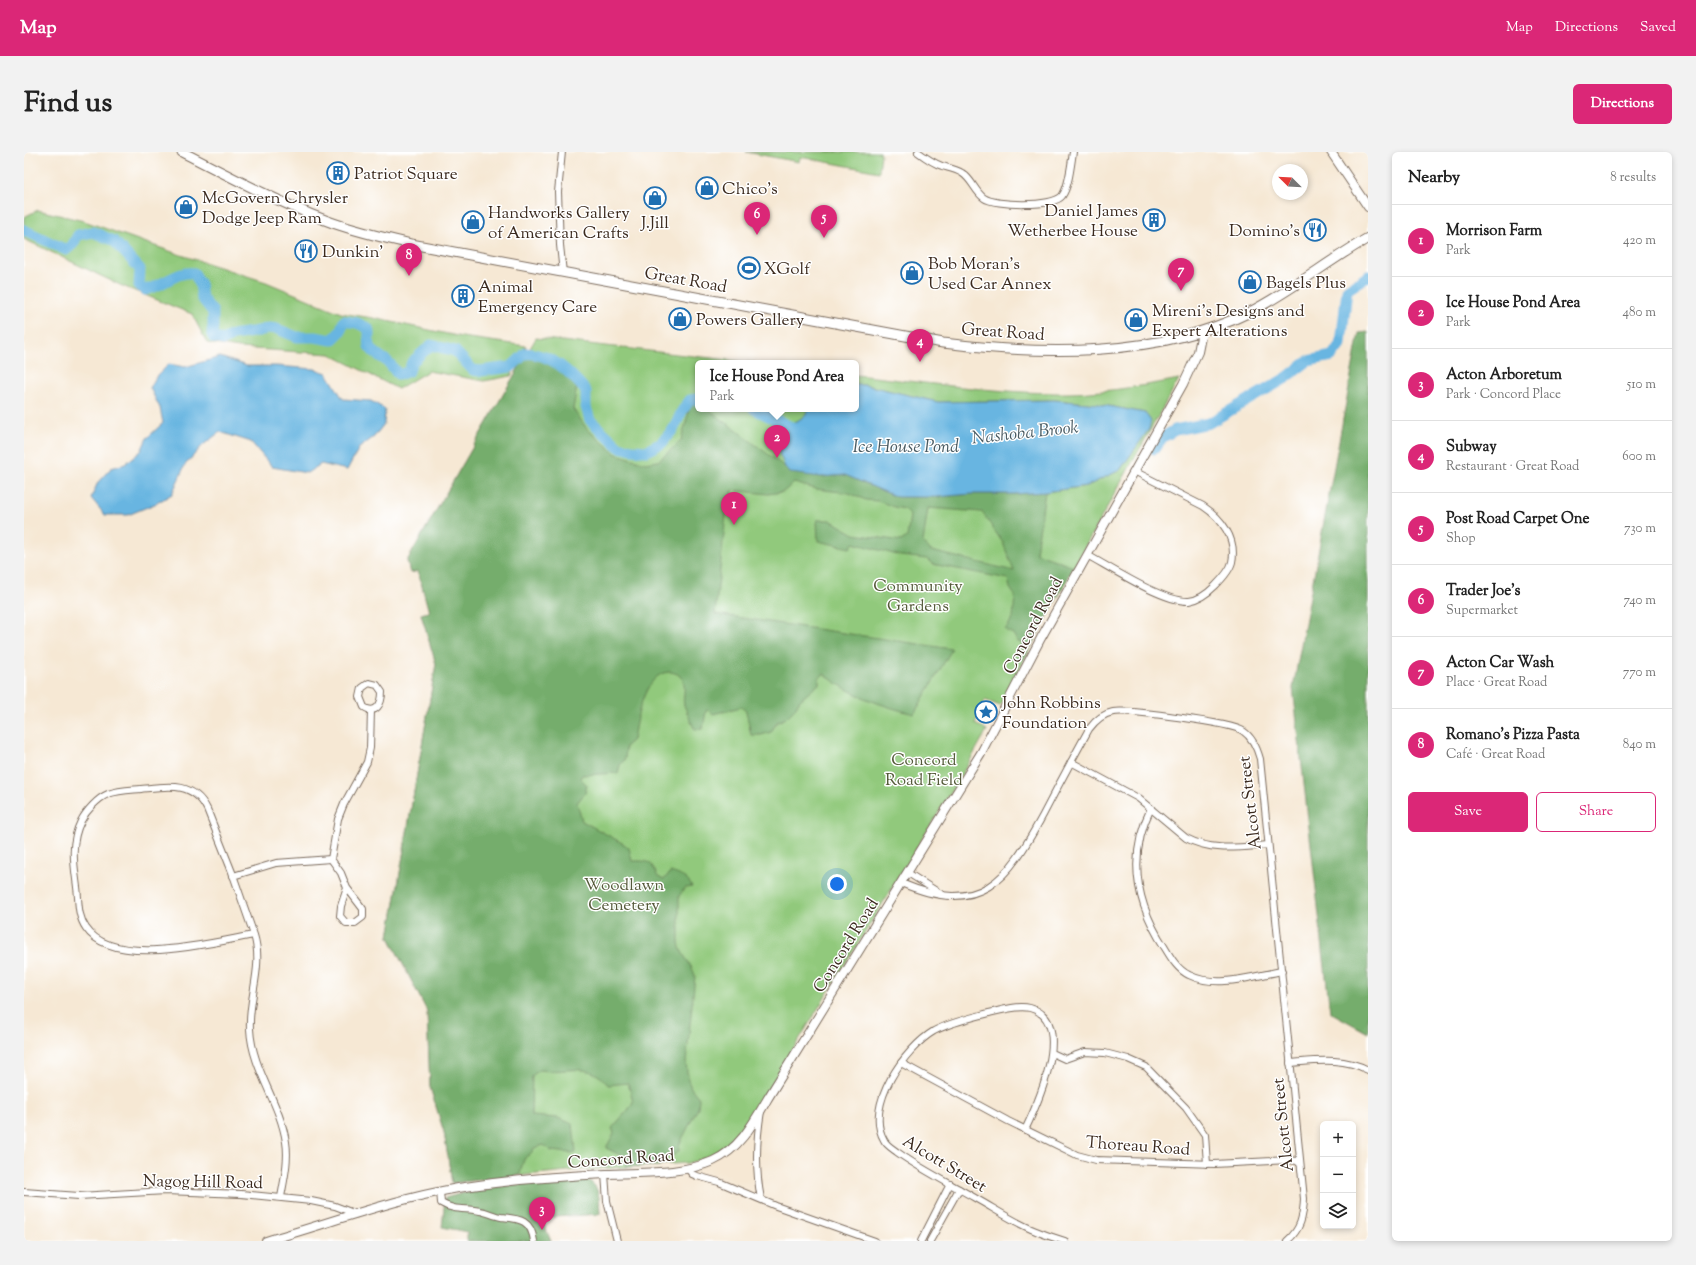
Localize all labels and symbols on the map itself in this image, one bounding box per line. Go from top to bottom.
building icon: Patriot Square [325,160,351,186]
place label: Patriot Square [354,163,458,187]
north arrow [1272,164,1308,200]
shop icon: Chico's [694,175,720,201]
place label: Chico's [722,178,778,202]
shop icon: J.Jill [642,185,668,211]
place label: McGovern Chrysler Dodge Jeep Ram [202,187,349,231]
shop icon: McGovern Chrysler Dodge Jeep Ram [173,194,199,220]
place label: Daniel James Wetherbee House [1007,200,1138,244]
place label: Handworks Gallery of American Crafts [488,202,630,246]
pin: 6 [744,202,770,235]
pin: 5 [811,205,837,238]
building icon: Daniel James Wetherbee House [1141,207,1167,233]
shop icon: Handworks Gallery of American Crafts [460,209,486,235]
place label: J.Jill [640,212,669,236]
restaurant icon: Domino's [1302,217,1328,243]
place label: Domino's [1229,220,1300,244]
restaurant icon: Dunkin' [293,238,319,264]
place label: Dunkin' [322,241,383,265]
pin: 8 [396,243,422,276]
place label: Bob Moran's Used Car Annex [928,253,1052,297]
sports icon: XGolf [736,255,762,281]
place label: XGolf [764,258,811,282]
pin: 7 [1168,258,1194,291]
shop icon: Bob Moran's Used Car Annex [899,260,925,286]
street label: Great Road [642,262,729,300]
shop icon: Bagels Plus [1237,269,1263,295]
place label: Bagels Plus [1266,272,1346,296]
place label: Animal Emergency Care [478,276,597,320]
building icon: Animal Emergency Care [450,283,476,309]
place label: Mireni's Designs and Expert Alterations [1152,300,1305,344]
shop icon: Powers Gallery [667,306,693,332]
shop icon: Mireni's Designs and Expert Alterations [1123,307,1149,333]
place label: Powers Gallery [696,309,805,333]
street label: Great Road [960,318,1046,348]
pin: 4 [907,329,933,362]
water label: Nashoba Brook [971,415,1080,453]
pin: 2 [764,425,790,458]
water label: Ice House Pond [853,435,959,461]
pin: 1 [721,492,747,525]
street label: Concord Road [998,573,1070,679]
park label: Community Gardens [873,575,963,619]
place label: John Robbins Foundation [1001,692,1101,736]
place icon: John Robbins Foundation [973,699,999,725]
park label: Concord Road Field [885,749,963,793]
street label: Alcott Street [1233,754,1269,851]
park label: Woodlawn Cemetery [584,874,664,918]
your location [827,874,847,894]
street label: Concord Road [808,894,885,998]
street label: Alcott Street [1267,1076,1301,1173]
street label: Alcott Street [897,1130,991,1199]
street label: Thoreau Road [1085,1131,1191,1163]
street label: Concord Road [567,1144,676,1176]
street label: Nagog Hill Road [143,1170,264,1196]
pin: 3 [529,1197,555,1230]

